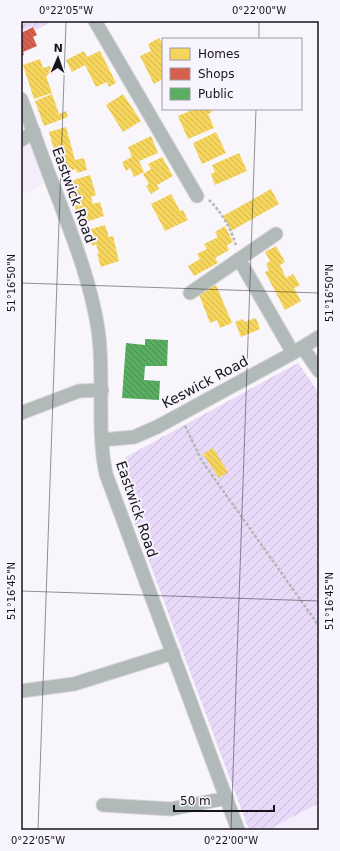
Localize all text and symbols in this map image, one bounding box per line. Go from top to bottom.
text: 0°22'05"W [39,5,93,16]
text: 0°22'00"W [232,5,286,16]
north arrow [38,38,78,78]
legend [162,38,302,110]
text: N [53,42,63,55]
text: Homes [198,47,240,61]
text: Shops [198,67,234,81]
text: Public [198,87,234,101]
street label: Eastwick Road [49,145,99,245]
text: 51°16'50"N [6,254,17,312]
text: 51°16'50"N [324,264,335,322]
street label: Keswick Road [159,353,251,411]
street label: Eastwick Road [113,459,161,559]
text: 51°16'45"N [6,562,17,620]
text: 51°16'45"N [324,572,335,630]
scale bar [174,787,274,813]
text: 50 m [180,794,211,808]
text: 0°22'05"W [11,835,65,846]
text: 0°22'00"W [204,835,258,846]

